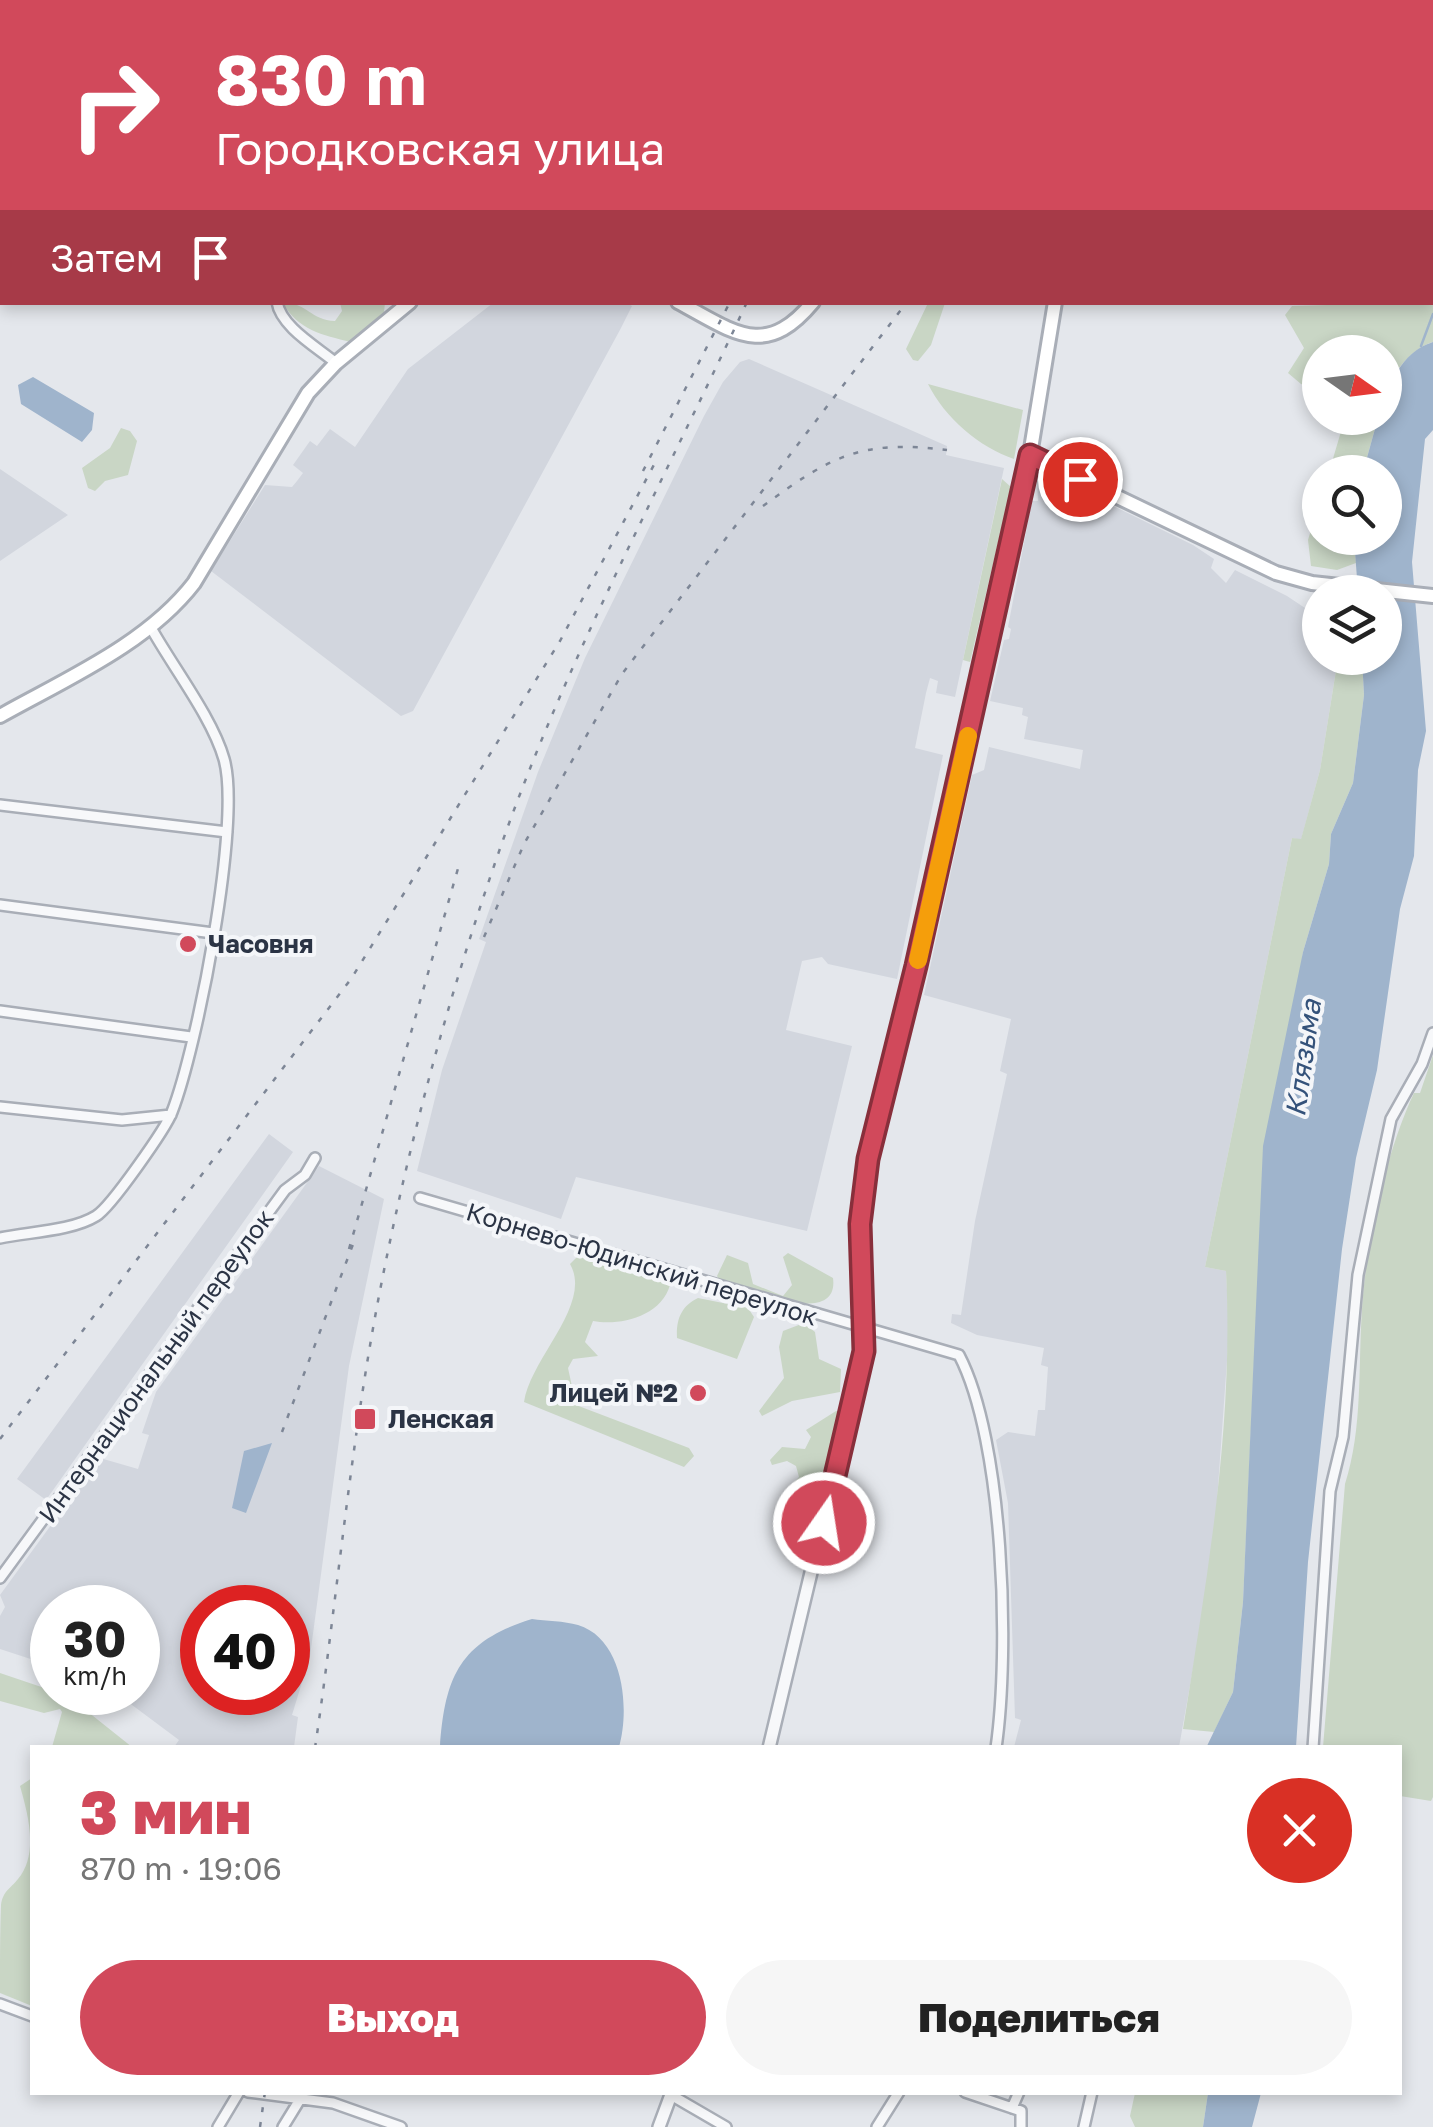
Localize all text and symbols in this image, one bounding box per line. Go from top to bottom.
text: 830 m [215,36,427,120]
icon: right [50,40,180,170]
text: Городковская улица [215,121,665,175]
icon: arrive [183,230,238,285]
text: Затем [50,235,163,280]
north arrow [1302,335,1402,435]
map controls [1302,335,1402,675]
pin [1038,437,1123,522]
icon: arrive [1053,452,1108,507]
button: search [1302,455,1402,555]
button: layers [1302,575,1402,675]
place label: Часовня [208,928,313,959]
marker: Часовня [177,933,199,955]
water label: Клязьма [1278,996,1327,1119]
street label: Корнево-Юдинский переулок [463,1195,821,1332]
street label: Интернациональный переулок [31,1203,280,1528]
place label: Лицей №2 [550,1377,678,1408]
marker: Лицей №2 [687,1382,709,1404]
place label: Ленская [388,1403,494,1434]
marker: Ленская [352,1406,378,1432]
position arrow [772,1471,876,1575]
speed limit sign: 40 [180,1585,310,1715]
text: 30 [63,1608,126,1668]
text: km/h [63,1660,127,1691]
text: 3 мин [80,1775,251,1847]
button: close [1247,1778,1352,1883]
text: 870 m · 19:06 [80,1849,282,1887]
button: Выход [80,1960,706,2075]
button: Поделиться [726,1960,1352,2075]

